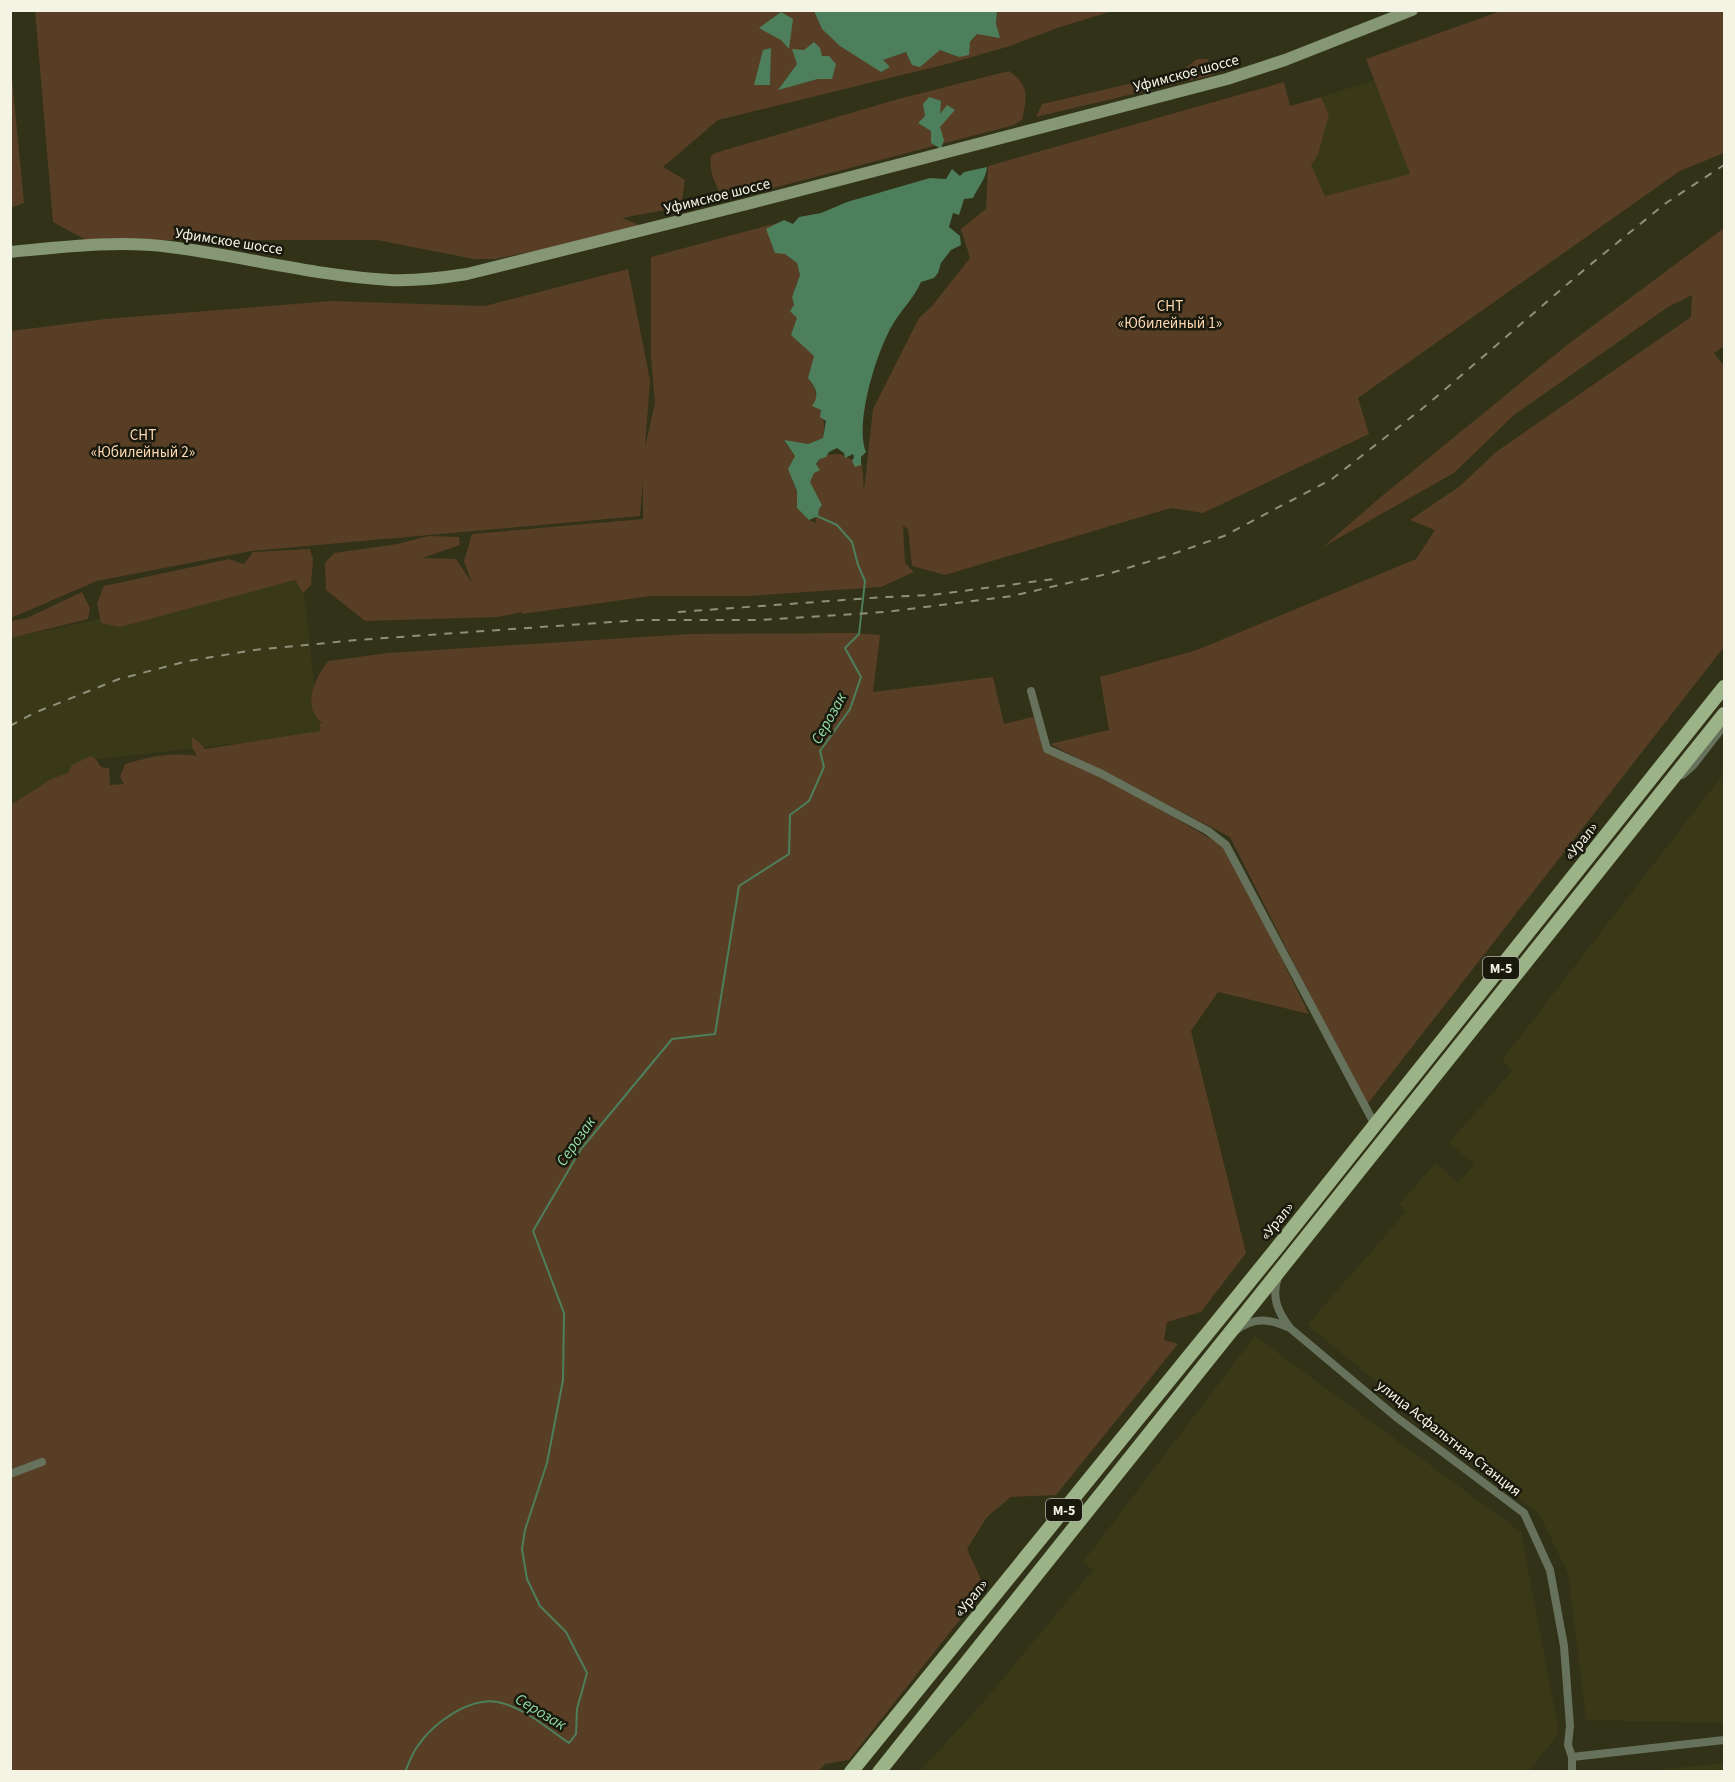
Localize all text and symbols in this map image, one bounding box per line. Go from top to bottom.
street label: Уфимское шоссе [1131,49,1241,98]
street label: Уфимское шоссе [662,173,772,220]
street label: Уфимское шоссе [174,223,284,260]
park label: СНТ «Юбилейный 1» [1118,296,1222,334]
park label: СНТ «Юбилейный 2» [91,425,195,463]
water label: Серозак [806,688,852,748]
street label: «Урал» [1560,818,1603,865]
road number: М-5 [1483,957,1519,979]
water label: Серозак [551,1112,601,1171]
street label: «Урал» [1256,1198,1299,1245]
street label: улица Асфальтная Станция [1372,1375,1525,1502]
road number: М-5 [1046,1499,1082,1521]
street label: «Урал» [950,1575,993,1622]
water label: Серозак [511,1688,570,1736]

